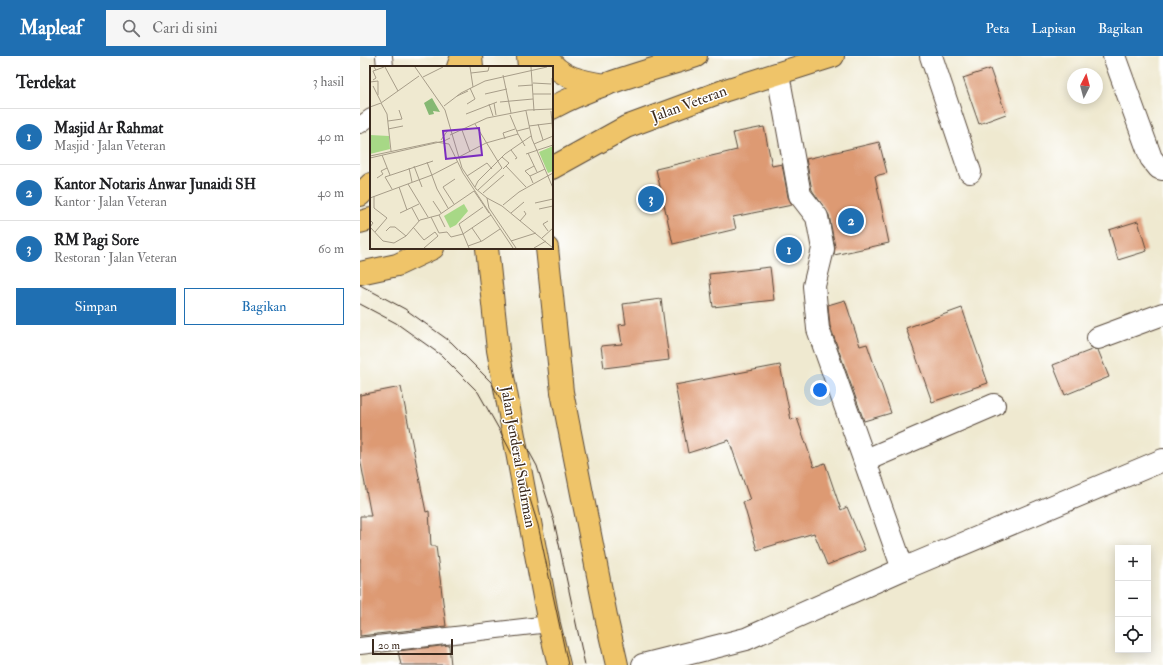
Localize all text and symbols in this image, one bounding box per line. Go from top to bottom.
search box [106,10,386,46]
text: Mapleaf [20,16,82,40]
icon: search [120,17,142,39]
text: Cari di sini [152,19,217,38]
text: Peta [986,20,1009,37]
text: Lapisan [1031,20,1076,37]
text: Bagikan [1098,20,1143,37]
inset map [370,66,553,249]
north arrow [1067,68,1103,104]
text: Terdekat [16,72,76,93]
text: 3 hasil [313,74,344,90]
street label: Jalan Veteran [648,81,730,128]
text: Masjid Ar Rahmat [54,119,163,138]
text: 1 [27,129,31,145]
text: 40 m [318,129,344,145]
text: Masjid · Jalan Veteran [54,138,166,154]
text: Kantor Notaris Anwar Junaidi SH [54,175,256,194]
pin: 3 [638,184,664,214]
text: 2 [26,185,32,201]
text: 40 m [318,185,344,201]
text: Kantor · Jalan Veteran [54,194,167,210]
pin: 2 [838,206,864,236]
text: RM Pagi Sore [54,231,139,250]
pin: 1 [776,235,802,265]
text: 3 [27,241,32,257]
text: 60 m [318,241,344,257]
text: Restoran · Jalan Veteran [54,250,177,266]
button: Simpan [16,288,176,325]
button: Bagikan [184,288,344,325]
your location [810,380,830,400]
street label: Jalan Jenderal Sudirman [495,384,540,530]
map controls [1115,545,1151,653]
button: + [1115,545,1151,581]
button: − [1115,581,1151,617]
button: locate [1115,617,1151,653]
scale bar [372,637,453,656]
text: 20 m [378,639,400,652]

